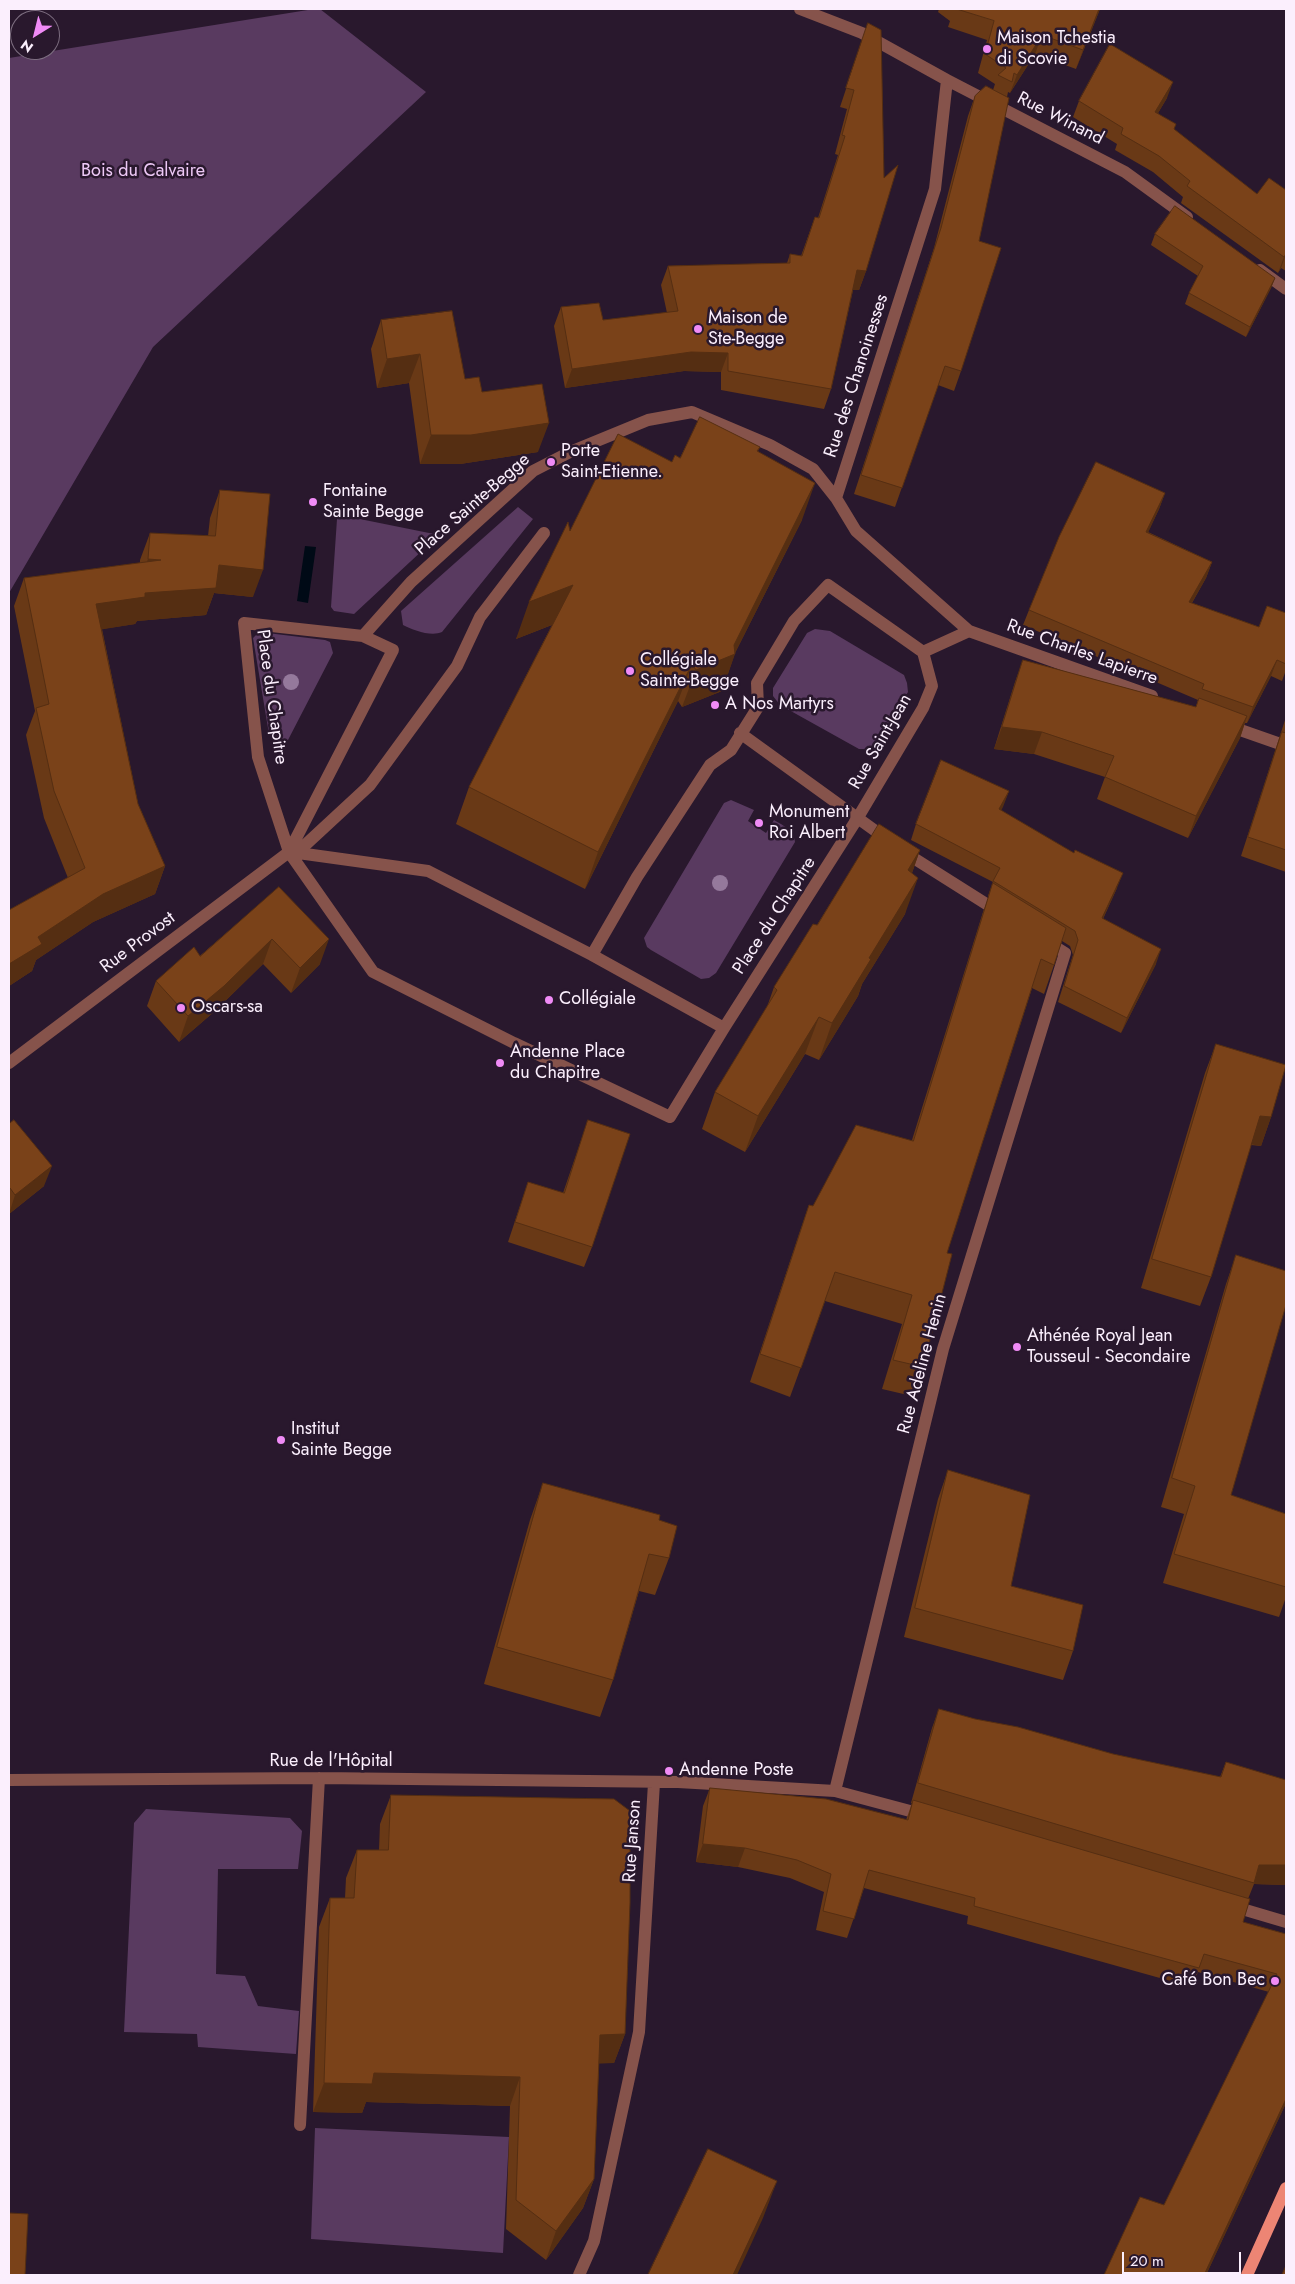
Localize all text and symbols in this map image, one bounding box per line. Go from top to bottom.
north arrow [10,10,60,60]
place label: Maison Tchestia di Scovie [997,28,1116,70]
text: N [16,35,37,58]
marker: Maison Tchestia di Scovie [981,43,993,55]
street label: Rue Winand [1013,88,1107,150]
park label: Bois du Calvaire [81,161,205,183]
street label: Rue des Chanoinesses [820,292,894,460]
place label: Maison de Ste-Begge [708,308,787,350]
marker: Maison de Ste-Begge [692,323,704,335]
place label: Porte Saint-Etienne. [561,441,663,484]
street label: Place Sainte-Begge [411,449,535,561]
marker: Porte Saint-Etienne. [545,456,557,468]
place label: Fontaine Sainte Begge [323,481,424,524]
marker: Fontaine Sainte Begge [307,496,319,508]
street label: Rue Charles Lapierre [1004,616,1160,690]
street label: Place du Chapitre [251,628,291,766]
place label: Collégiale Sainte-Begge [640,650,739,692]
marker: Collégiale Sainte-Begge [624,665,636,677]
street label: Rue Saint-Jean [845,690,917,794]
place label: A Nos Martyrs [725,694,834,716]
marker: A Nos Martyrs [709,699,721,711]
place label: Monument Roi Albert [769,802,849,844]
marker: Monument Roi Albert [753,817,765,829]
street label: Place du Chapitre [729,853,821,979]
street label: Rue Provost [96,908,180,978]
place label: Collégiale [559,989,636,1011]
marker: Collégiale [543,994,555,1006]
place label: Oscars-sa [191,997,263,1019]
marker: Oscars-sa [175,1002,187,1014]
place label: Andenne Place du Chapitre [510,1042,625,1084]
marker: Andenne Place du Chapitre [494,1057,506,1069]
street label: Rue Adeline Henin [894,1292,952,1436]
place label: Athénée Royal Jean Tousseul - Secondaire [1027,1326,1191,1368]
marker: Athénée Royal Jean Tousseul - Secondaire [1011,1341,1023,1353]
place label: Institut Sainte Begge [291,1419,392,1462]
marker: Institut Sainte Begge [275,1434,287,1446]
street label: Rue de l'Hôpital [269,1751,393,1773]
place label: Andenne Poste [679,1760,793,1782]
marker: Andenne Poste [663,1765,675,1777]
street label: Rue Janson [619,1799,647,1883]
place label: Café Bon Bec [1162,1970,1265,1992]
marker: Café Bon Bec [1269,1975,1281,1987]
scale bar [1125,2242,1244,2274]
text: 20 m [1130,2250,1164,2272]

